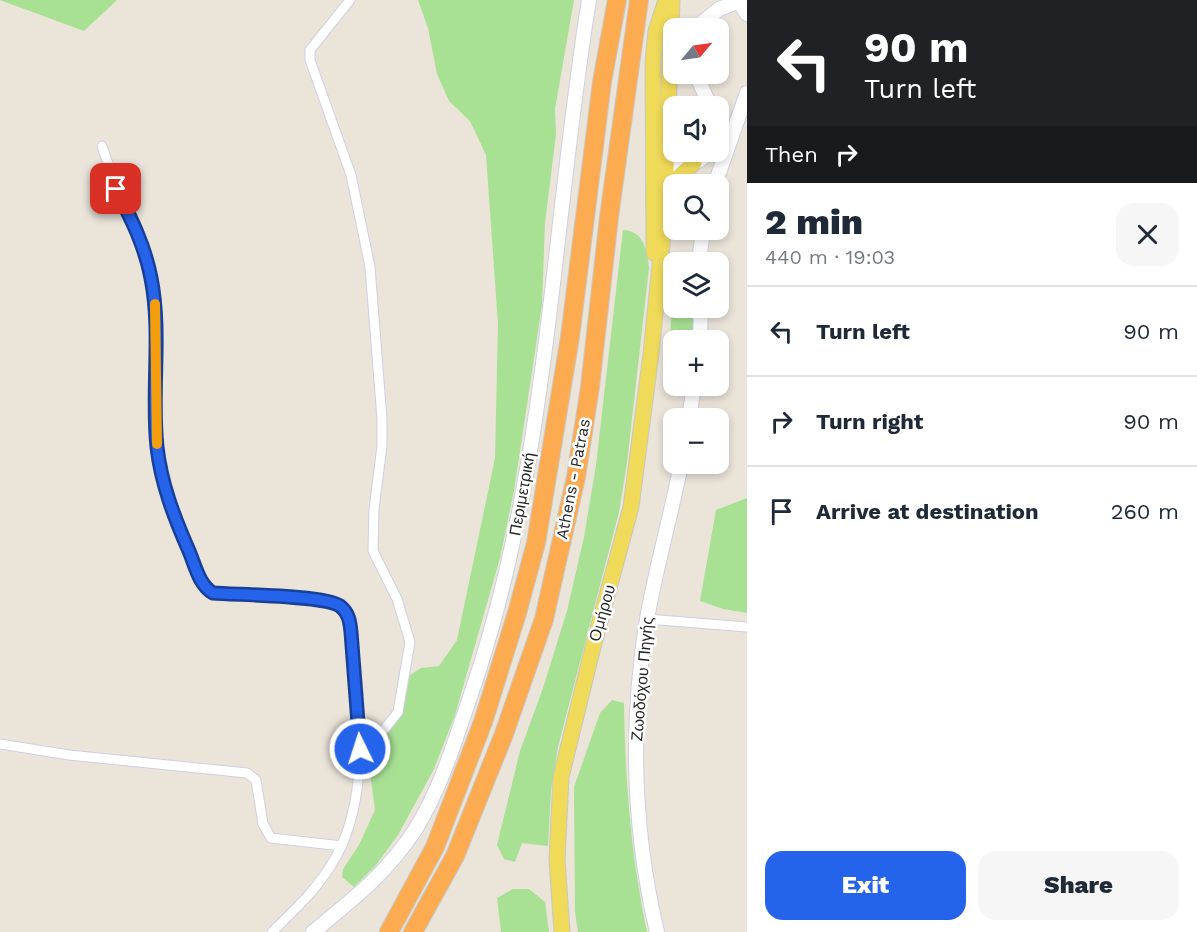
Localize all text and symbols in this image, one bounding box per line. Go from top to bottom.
north arrow [663,18,729,84]
map controls [663,18,729,474]
text: 90 m [864,23,968,72]
icon: left [765,24,843,102]
text: Turn left [864,73,976,105]
button: sound [663,96,729,162]
icon: right [830,138,863,171]
text: Then [765,142,818,167]
pin [90,163,141,214]
icon: arrive [99,172,132,205]
button: search [663,174,729,240]
text: 2 min [765,201,863,243]
button: close [1116,203,1179,266]
text: 440 m · 19:03 [765,245,895,269]
button: layers [663,252,729,318]
icon: left [765,315,798,348]
text: Turn left [816,319,910,344]
text: 90 m [1123,319,1179,344]
button: + [663,330,729,396]
icon: right [765,405,798,438]
button: − [663,408,729,474]
text: Turn right [816,409,923,434]
text: 90 m [1123,409,1179,434]
street label: Athens - Patras [552,417,594,541]
street label: Περιμετρική [505,451,539,537]
icon: arrive [765,495,798,528]
text: Arrive at destination [816,499,1039,524]
text: 260 m [1111,499,1179,524]
street label: Ομήρου [585,582,619,644]
street label: Ζωοδόχου Πηγής [627,616,657,742]
position arrow [328,717,392,781]
button: Exit [765,851,966,920]
button: Share [978,851,1179,920]

